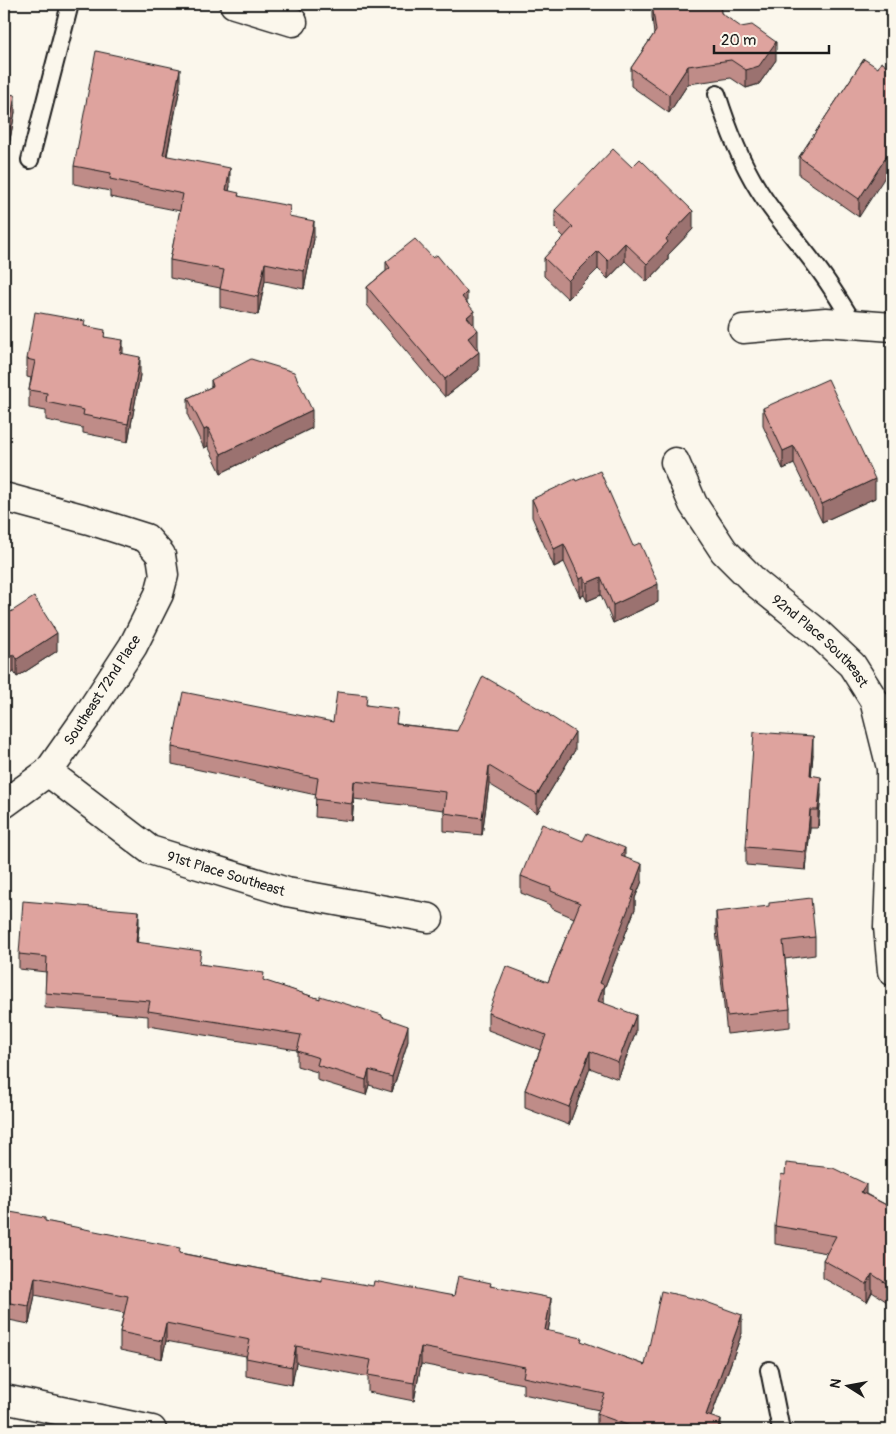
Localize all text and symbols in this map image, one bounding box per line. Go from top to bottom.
scale bar [714,22,828,54]
text: 20 m [721,31,756,50]
street label: 92nd Place Southeast [768,591,872,691]
street label: Southeast 72nd Place [60,632,144,749]
street label: 91st Place Southeast [165,848,287,900]
north arrow [824,1362,874,1412]
text: N [826,1377,845,1390]

